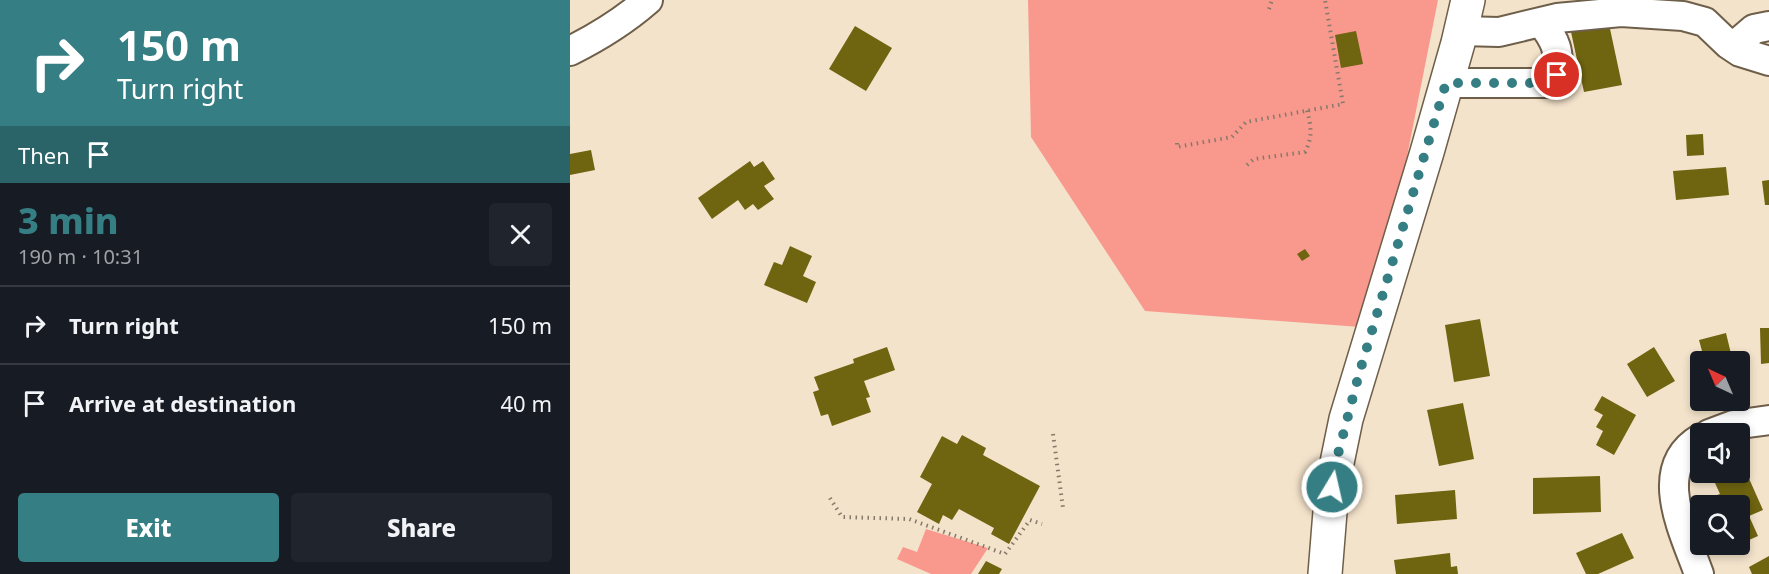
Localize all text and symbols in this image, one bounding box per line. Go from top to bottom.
text: 150 m [117,16,241,73]
icon: right [18,24,96,102]
pin [1531,49,1582,100]
icon: arrive [1540,58,1573,91]
text: Turn right [117,70,243,107]
icon: arrive [82,138,115,171]
text: Then [18,140,70,170]
text: 3 min [18,196,119,245]
button: close [489,203,552,266]
text: 190 m · 10:31 [18,243,143,270]
icon: right [18,309,51,342]
text: Turn right [69,310,179,340]
text: 150 m [488,310,552,340]
north arrow [1690,351,1750,411]
map controls [1690,351,1750,555]
icon: arrive [18,387,51,420]
text: Arrive at destination [69,388,296,418]
text: 40 m [501,388,552,418]
button: sound [1690,423,1750,483]
position arrow [1300,455,1364,519]
button: Exit [18,493,279,562]
button: Share [291,493,552,562]
button: search [1690,495,1750,555]

